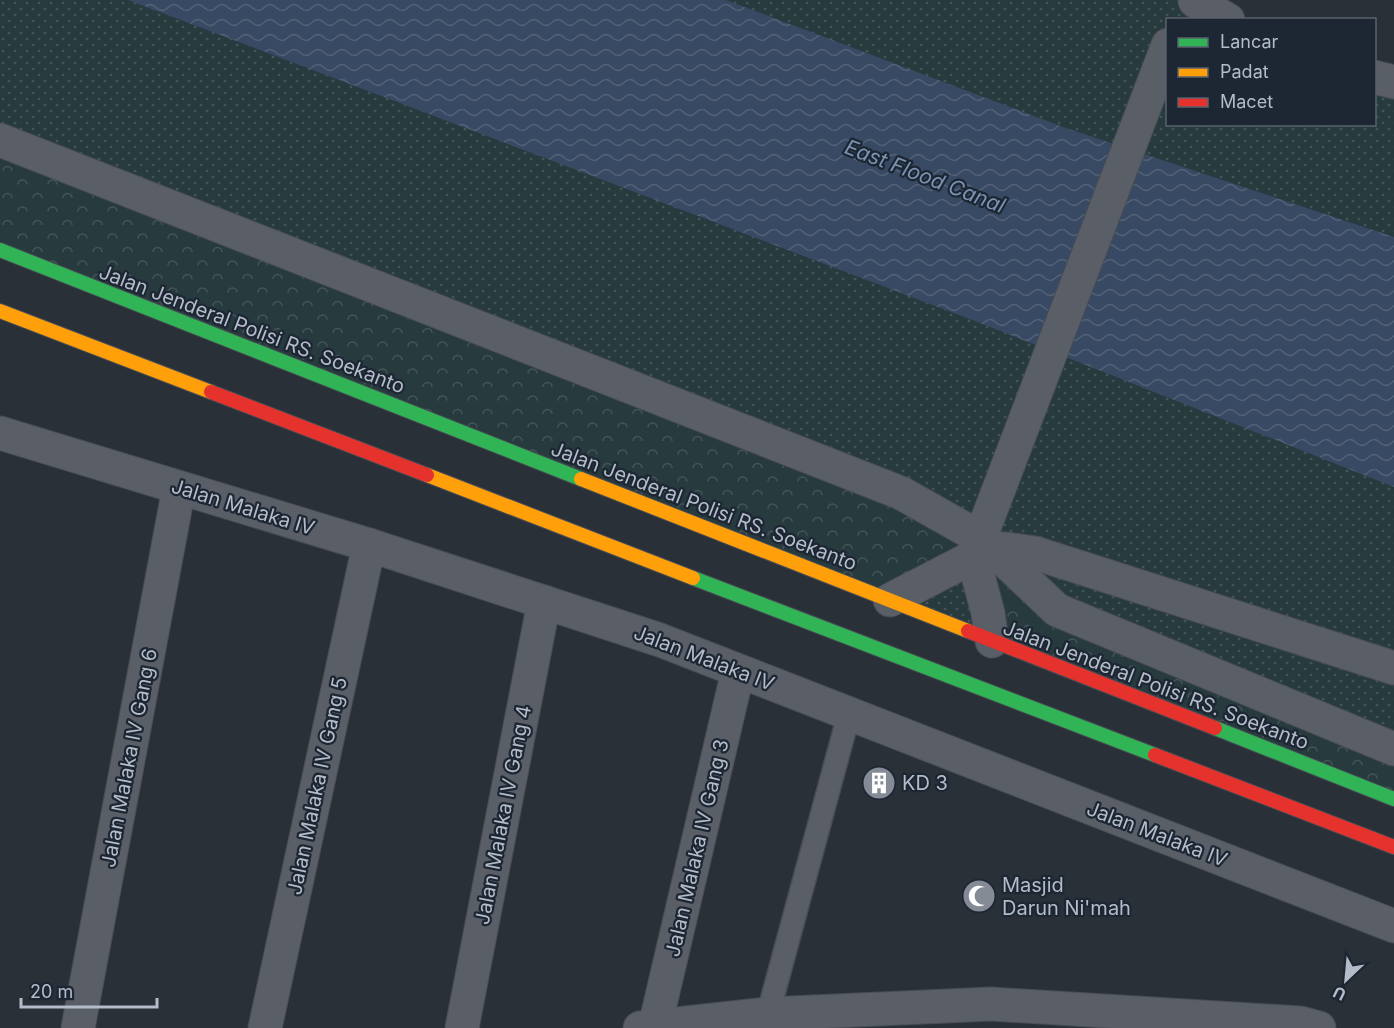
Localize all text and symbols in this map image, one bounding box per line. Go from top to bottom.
legend [1166,18,1376,126]
text: Lancar [1220,31,1278,52]
text: Padat [1220,61,1269,82]
text: Macet [1220,91,1273,112]
water label: East Flood Canal [841,134,1009,218]
street label: Jalan Jenderal Polisi RS. Soekanto [96,259,408,399]
street label: Jalan Jenderal Polisi RS. Soekanto [548,436,860,576]
street label: Jalan Malaka IV [168,474,318,540]
street label: Jalan Jenderal Polisi RS. Soekanto [1000,615,1312,755]
street label: Jalan Malaka IV [630,620,778,696]
street label: Jalan Malaka IV Gang 6 [96,647,162,869]
street label: Jalan Malaka IV Gang 5 [282,675,352,897]
street label: Jalan Malaka IV Gang 4 [470,703,536,927]
street label: Jalan Malaka IV Gang 3 [660,737,734,959]
building icon: KD 3 [861,765,897,801]
place label: KD 3 [902,771,948,795]
street label: Jalan Malaka IV [1083,796,1231,872]
place label: Masjid Darun Ni'mah [1002,873,1131,920]
mosque icon: Masjid Darun Ni'mah [961,878,997,914]
north arrow [1316,950,1376,1010]
scale bar [21,971,158,1009]
text: 20 m [30,981,73,1002]
text: U [1330,982,1349,1005]

